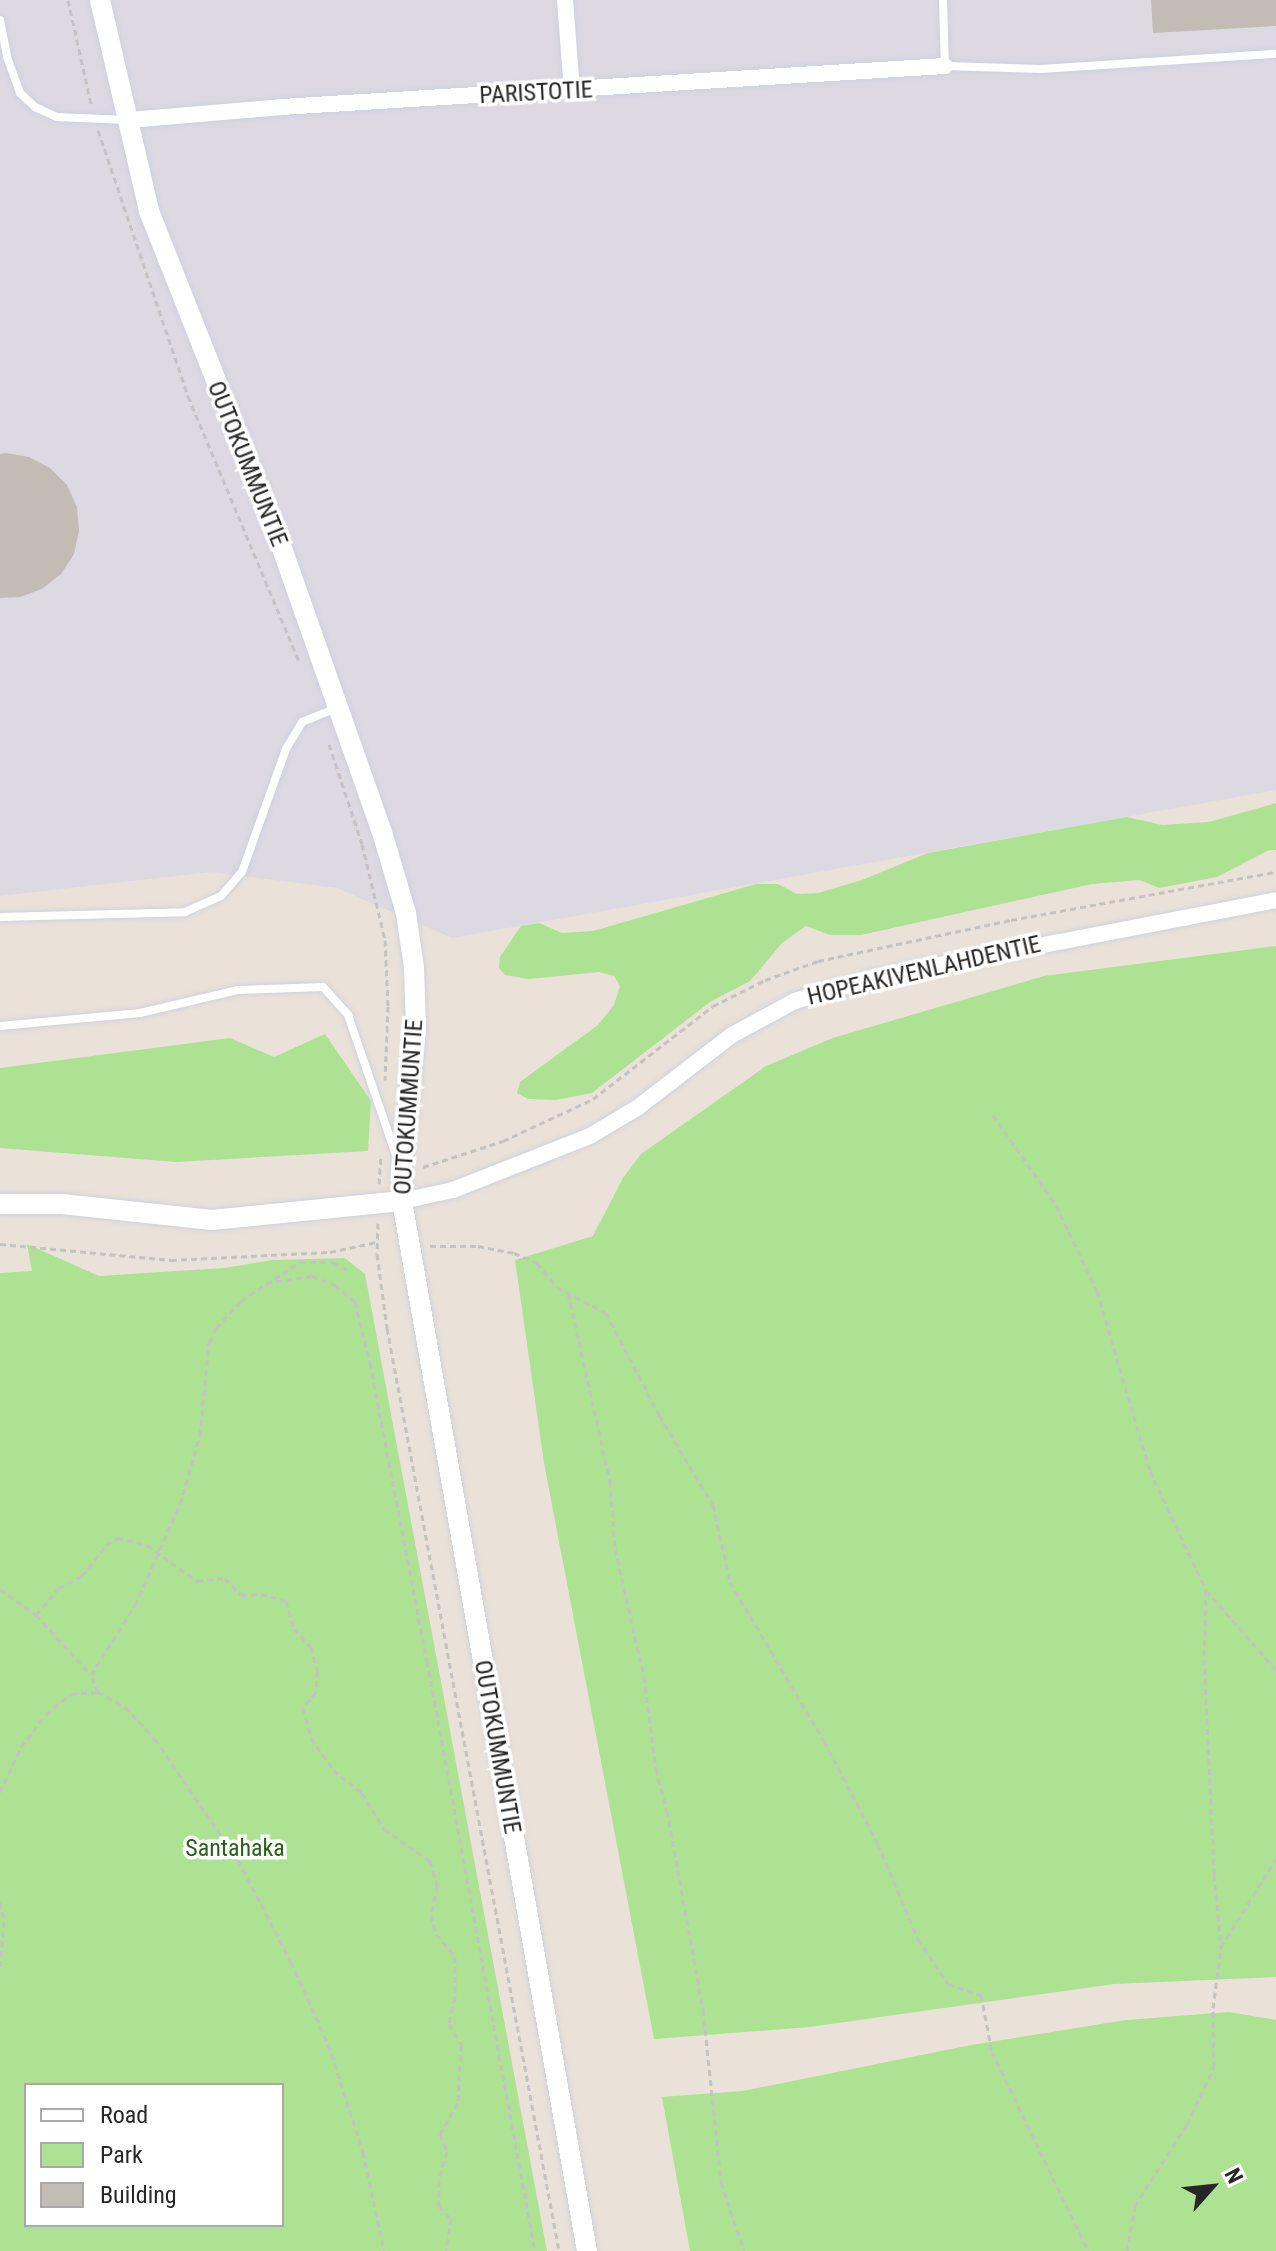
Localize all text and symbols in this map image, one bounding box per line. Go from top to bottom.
street label: PARISTOTIE [479,76,593,110]
street label: OUTOKUMMUNTIE [201,377,293,551]
street label: HOPEAKIVENLAHDENTIE [804,930,1044,1012]
street label: OUTOKUMMUNTIE [389,1018,429,1196]
street label: OUTOKUMMUNTIE [468,1658,526,1836]
park label: Santahaka [185,1835,285,1863]
legend [24,2083,284,2227]
text: Road [100,2101,148,2129]
text: Park [100,2141,143,2169]
north arrow [1172,2147,1252,2227]
text: N [1220,2164,1248,2188]
text: Building [100,2181,177,2209]

